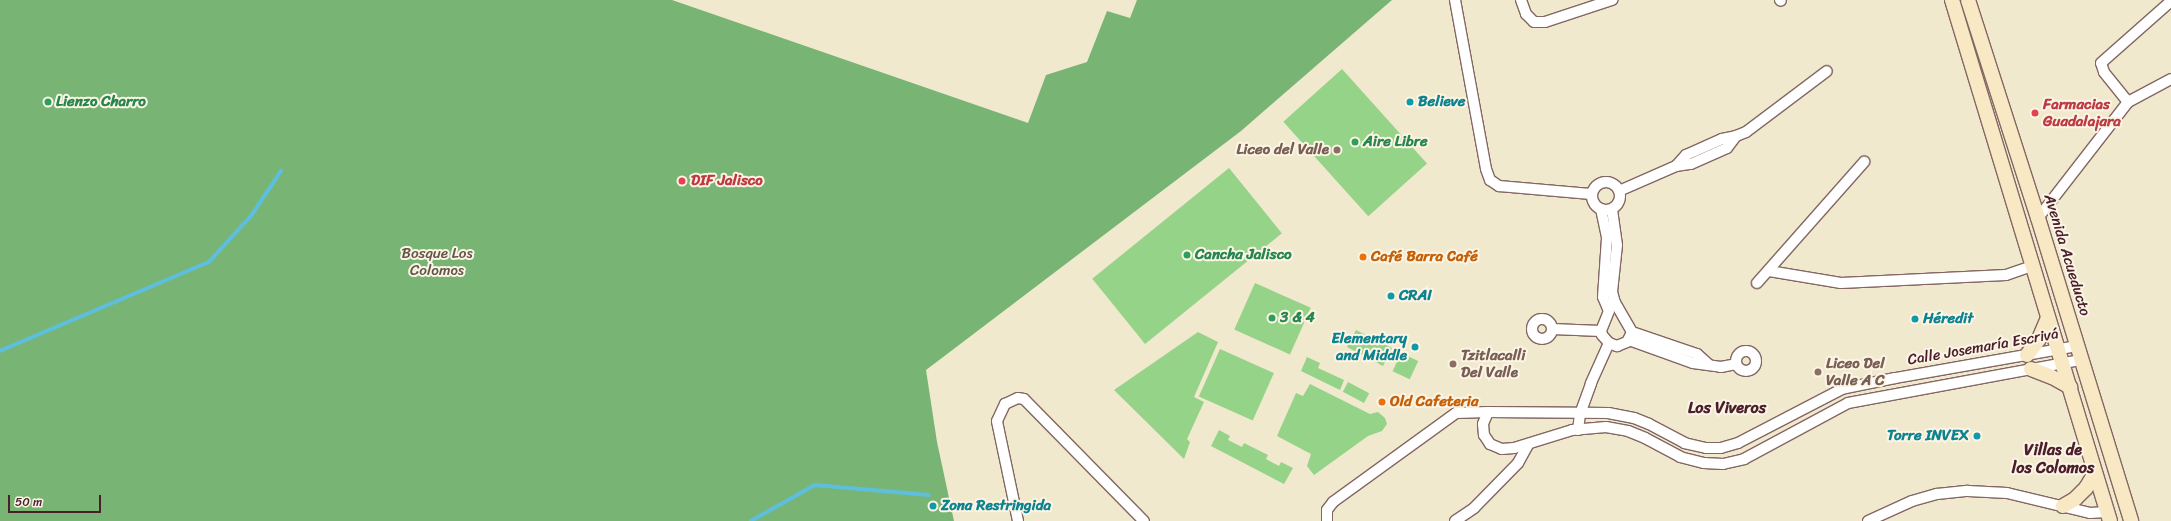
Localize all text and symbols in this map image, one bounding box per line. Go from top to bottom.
place label: Lienzo Charro [56,93,146,111]
place label: Believe [1418,93,1466,111]
place label: Farmacias Guadalajara [2043,95,2121,130]
marker: Lienzo Charro [43,97,53,107]
marker: Believe [1405,97,1415,107]
marker: Farmacias Guadalajara [2030,108,2040,118]
place label: Aire Libre [1363,133,1428,151]
marker: Aire Libre [1350,137,1360,147]
place label: Liceo del Valle [1236,141,1329,159]
marker: Liceo del Valle [1332,145,1342,155]
place label: DIF Jalisco [691,172,763,190]
marker: DIF Jalisco [676,175,688,187]
street label: Avenida Acueducto [2040,192,2094,318]
park label: Bosque Los Colomos [401,244,473,279]
place label: Cancha Jalisco [1195,246,1292,264]
place label: Café Barra Café [1371,248,1478,266]
marker: Cancha Jalisco [1182,250,1192,260]
marker: Café Barra Café [1358,252,1368,262]
place label: CRAI [1399,287,1432,305]
marker: CRAI [1386,291,1396,301]
place label: 3 & 4 [1280,309,1315,327]
place label: Héredit [1923,310,1973,328]
marker: 3 & 4 [1267,313,1277,323]
marker: Héredit [1910,314,1920,324]
street label: Calle Josemaría Escrivá [1905,325,2061,369]
place label: Elementary and Middle [1331,329,1407,364]
marker: Elementary and Middle [1410,342,1420,352]
place label: Tzitlacalli Del Valle [1461,346,1525,381]
place label: Liceo Del Valle A C [1826,354,1885,389]
marker: Tzitlacalli Del Valle [1448,359,1458,369]
marker: Liceo Del Valle A C [1813,367,1823,377]
place label: Old Cafeteria [1390,393,1479,411]
marker: Old Cafeteria [1377,397,1387,407]
district label: Los Viveros [1688,398,1766,418]
place label: Torre INVEX [1887,427,1969,445]
marker: Torre INVEX [1972,431,1982,441]
district label: Villas de los Colomos [2012,440,2094,478]
scale bar [10,487,103,513]
text: 50 m [15,491,42,513]
place label: Zona Restringida [941,497,1052,515]
marker: Zona Restringida [928,501,938,511]

